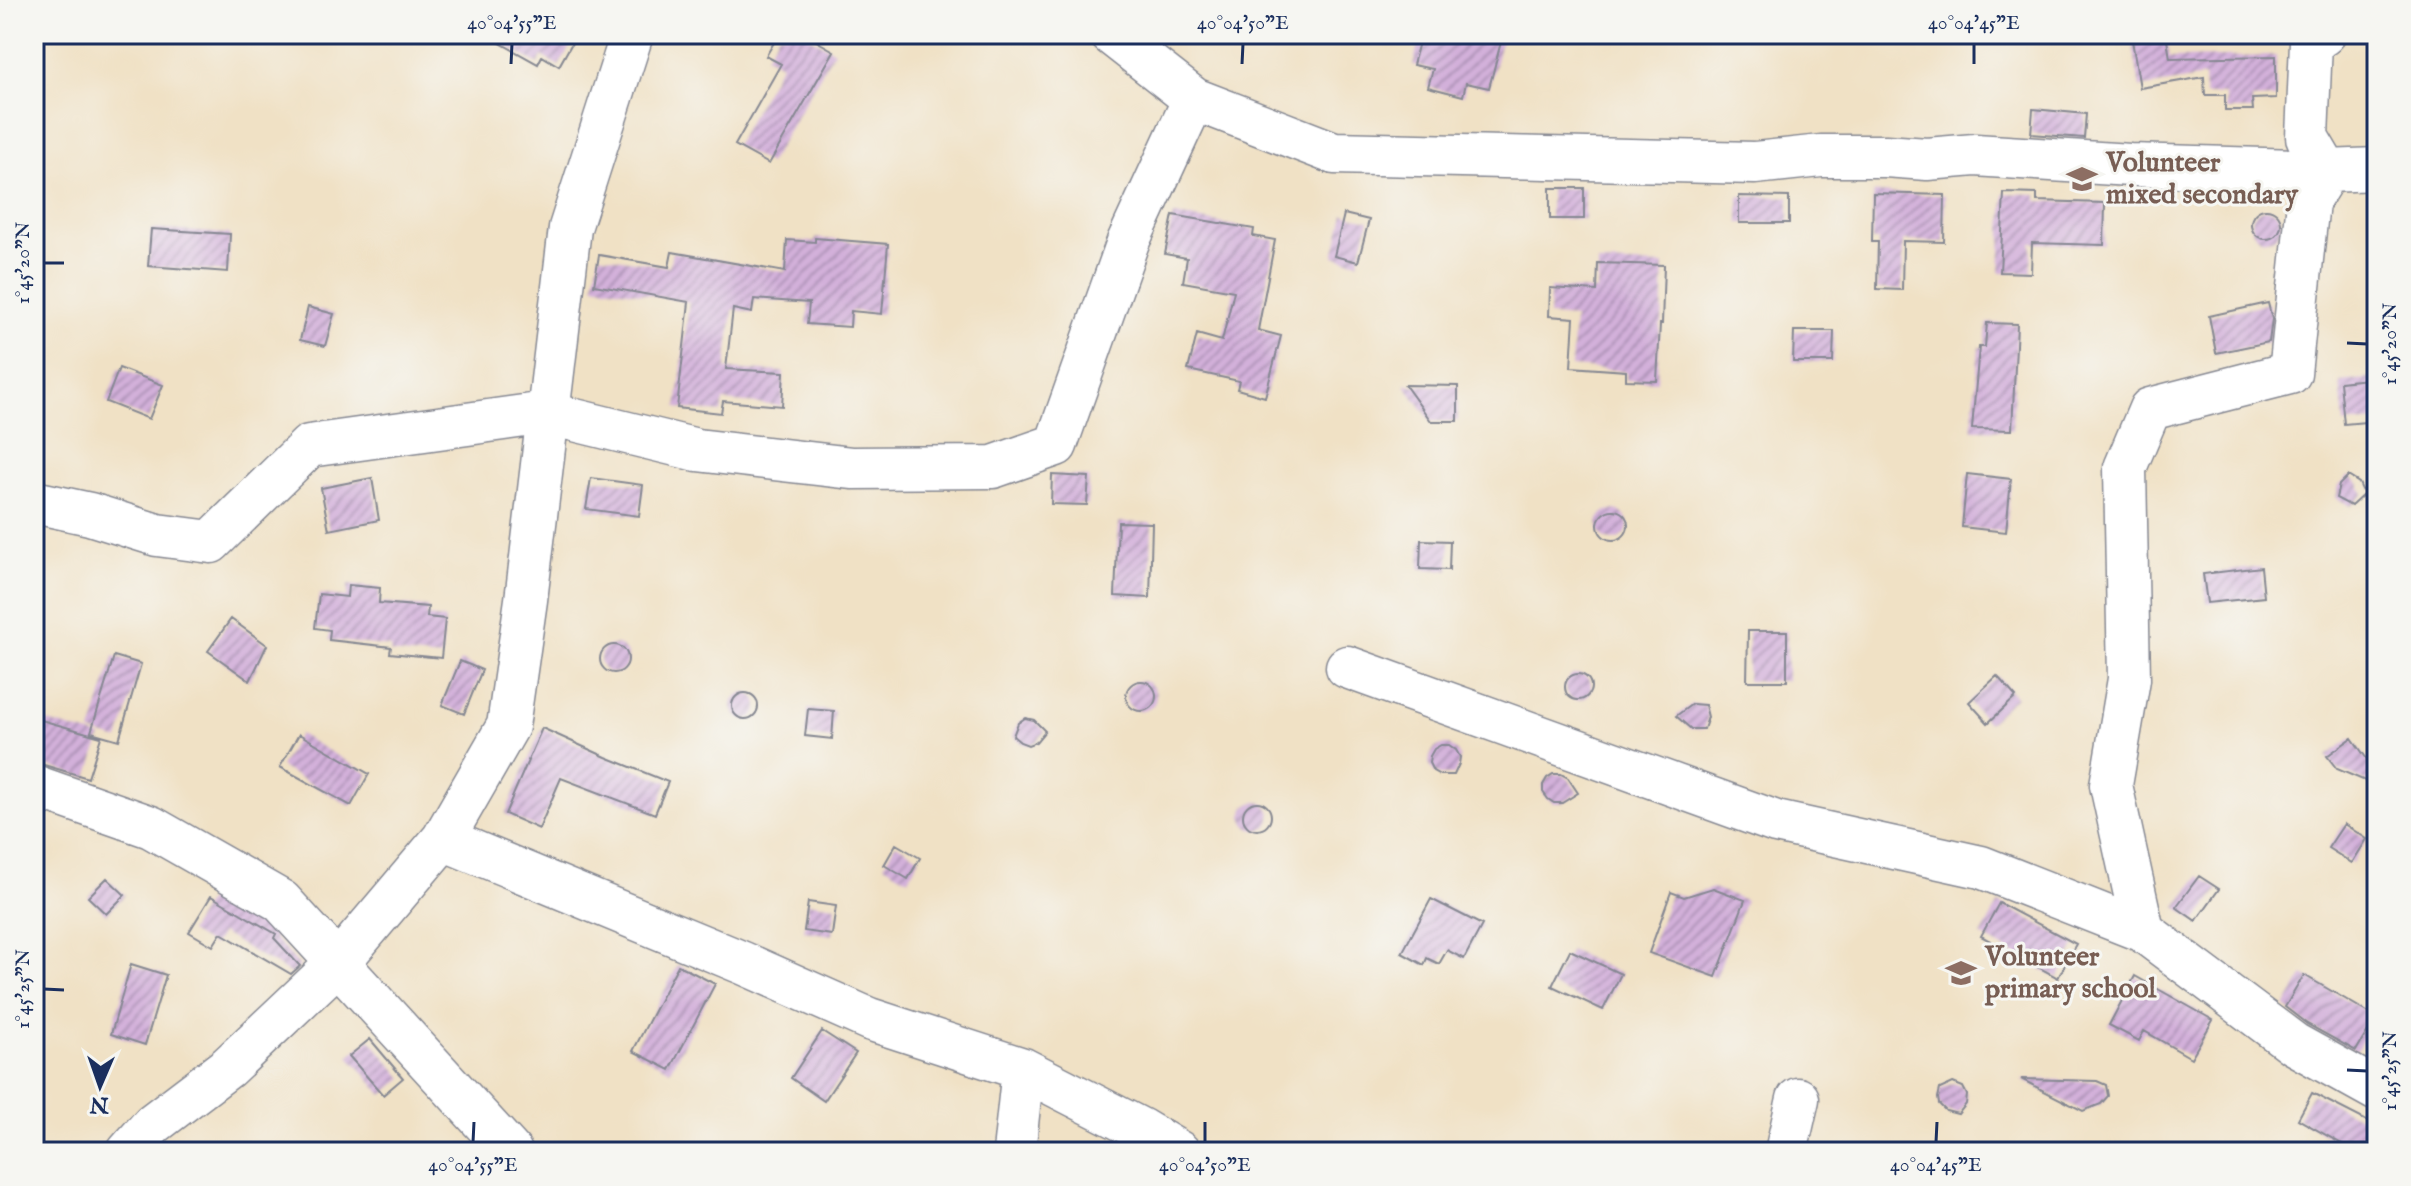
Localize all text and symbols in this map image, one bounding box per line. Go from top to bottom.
text: 40°04'55"E [467,11,557,36]
text: 40°04'50"E [1197,11,1289,36]
text: 40°04'45"E [1928,11,2020,36]
place label: Volunteer mixed secondary [2105,146,2299,213]
school or university icon: Volunteer mixed secondary [2065,162,2099,196]
text: 1°45'20"N [11,222,36,304]
text: 1°45'20"N [2378,303,2403,385]
place label: Volunteer primary school [1984,940,2157,1007]
text: 1°45'25"N [11,949,36,1029]
school or university icon: Volunteer primary school [1944,956,1978,990]
text: 1°45'25"N [2378,1031,2403,1111]
north arrow [60,1046,140,1126]
text: N [89,1090,110,1118]
text: 40°04'55"E [428,1153,518,1178]
text: 40°04'50"E [1159,1153,1251,1178]
text: 40°04'45"E [1890,1153,1982,1178]

